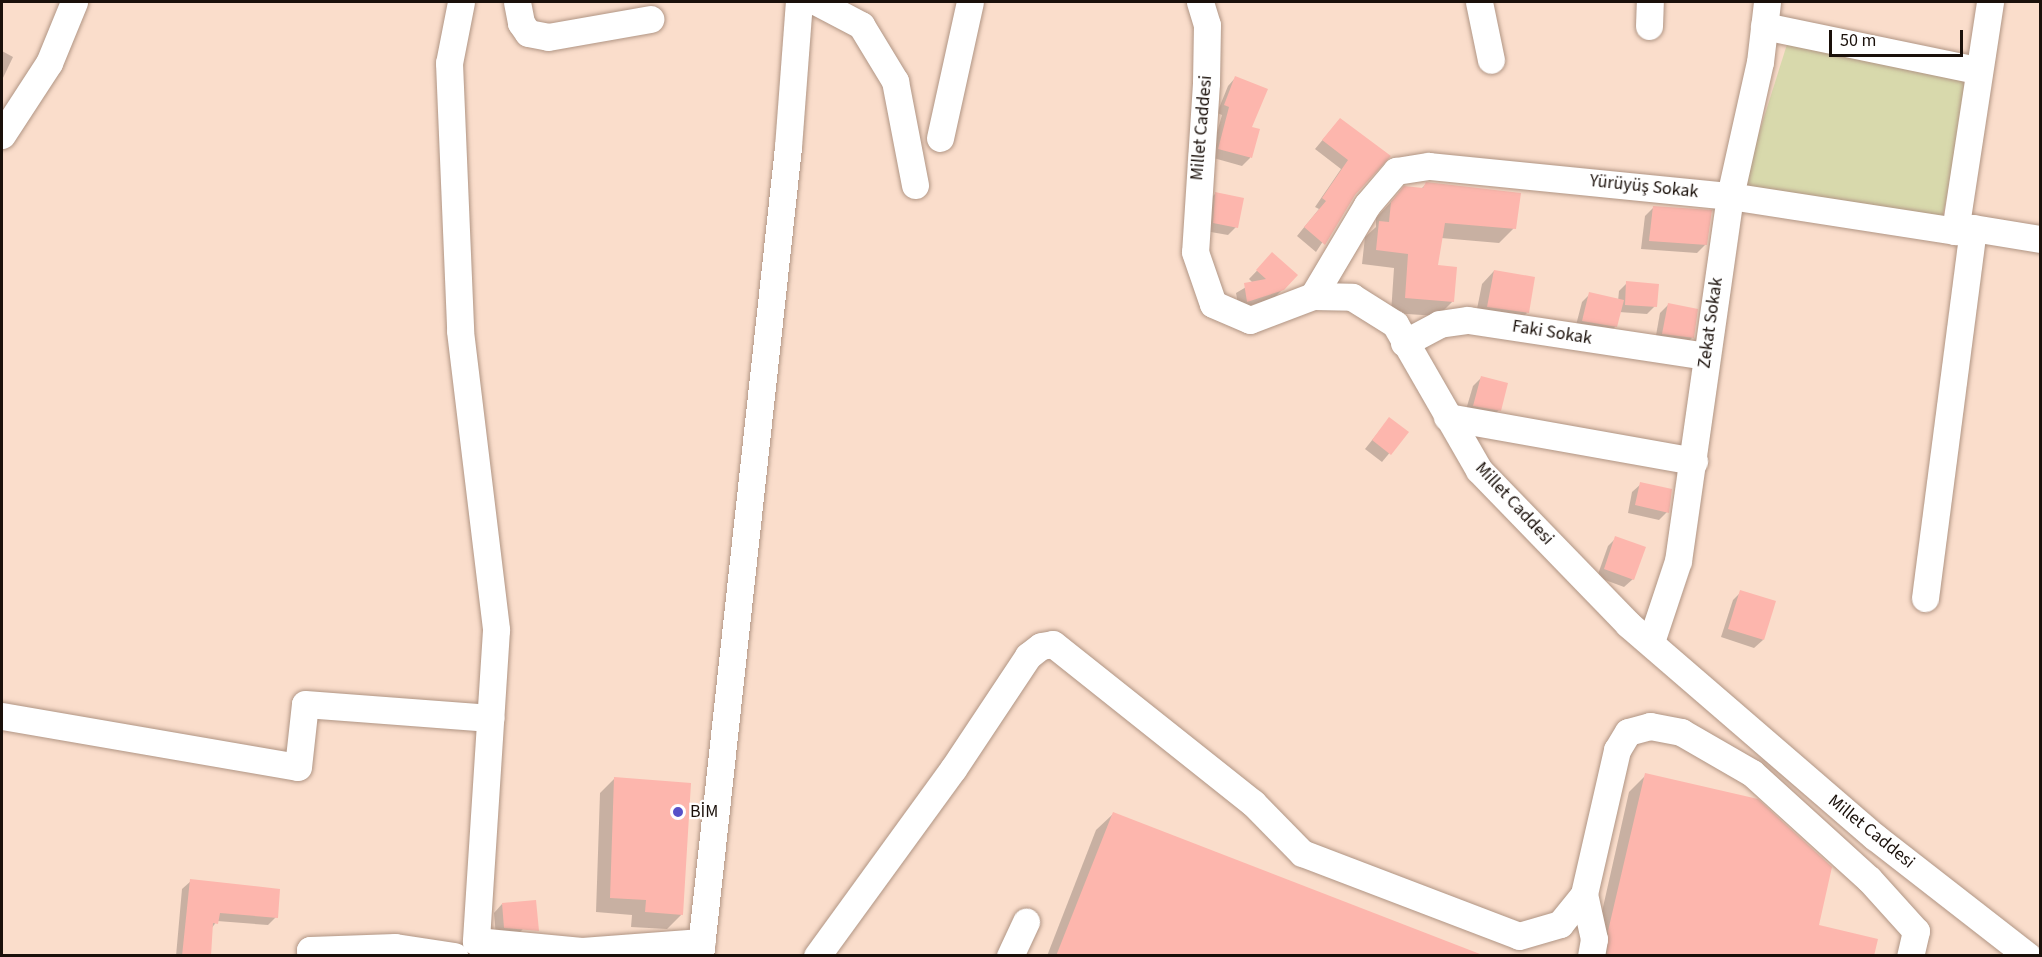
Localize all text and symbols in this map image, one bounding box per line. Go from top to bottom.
scale bar [1832,18,1966,56]
text: 50 m [1840,28,1876,53]
street label: Millet Caddesi [1187,75,1217,181]
street label: Yürüyüş Sokak [1589,171,1699,203]
street label: Zekat Sokak [1694,276,1728,370]
street label: Faki Sokak [1511,316,1593,350]
street label: Millet Caddesi [1470,458,1558,550]
street label: Millet Caddesi [1823,790,1919,874]
place label: BİM [690,801,718,823]
marker: BİM [671,805,685,819]

